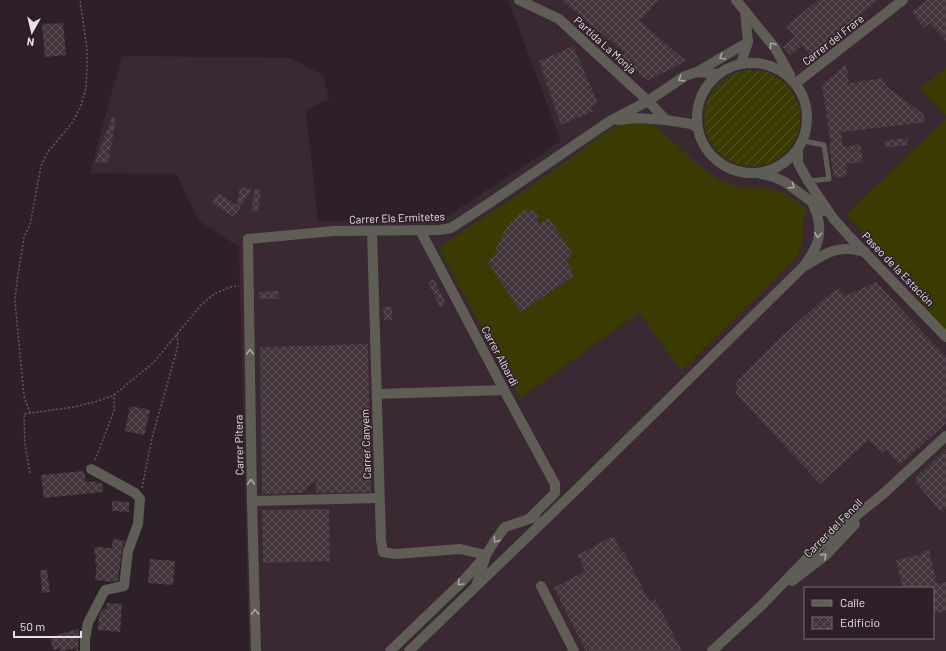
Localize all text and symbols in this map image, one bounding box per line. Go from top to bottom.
north arrow [12,12,52,52]
street label: Carrer del Frare [799,12,866,68]
street label: Partida La Monja [572,13,639,76]
text: N [26,35,35,49]
one-way arrow [770,42,777,49]
one-way arrow [719,52,726,59]
one-way arrow [678,75,685,82]
one-way arrow [787,181,794,188]
street label: Carrer Els Ermitetes [349,209,445,226]
street label: Paseo de la Estación [860,229,937,308]
one-way arrow [814,232,823,238]
street label: Carrer Albardi [479,324,522,388]
one-way arrow [246,349,254,355]
street label: Carrer Canyem [358,409,373,479]
street label: Carrer Pitera [231,414,246,476]
one-way arrow [247,479,255,485]
street label: Carrer del Fenoll [801,496,865,560]
one-way arrow [494,535,501,542]
one-way arrow [819,553,827,560]
one-way arrow [457,579,465,586]
legend [804,587,934,639]
text: Calle [840,595,865,609]
one-way arrow [251,609,259,615]
scale bar [14,613,81,639]
text: Edificio [840,615,880,629]
text: 50 m [20,619,45,633]

